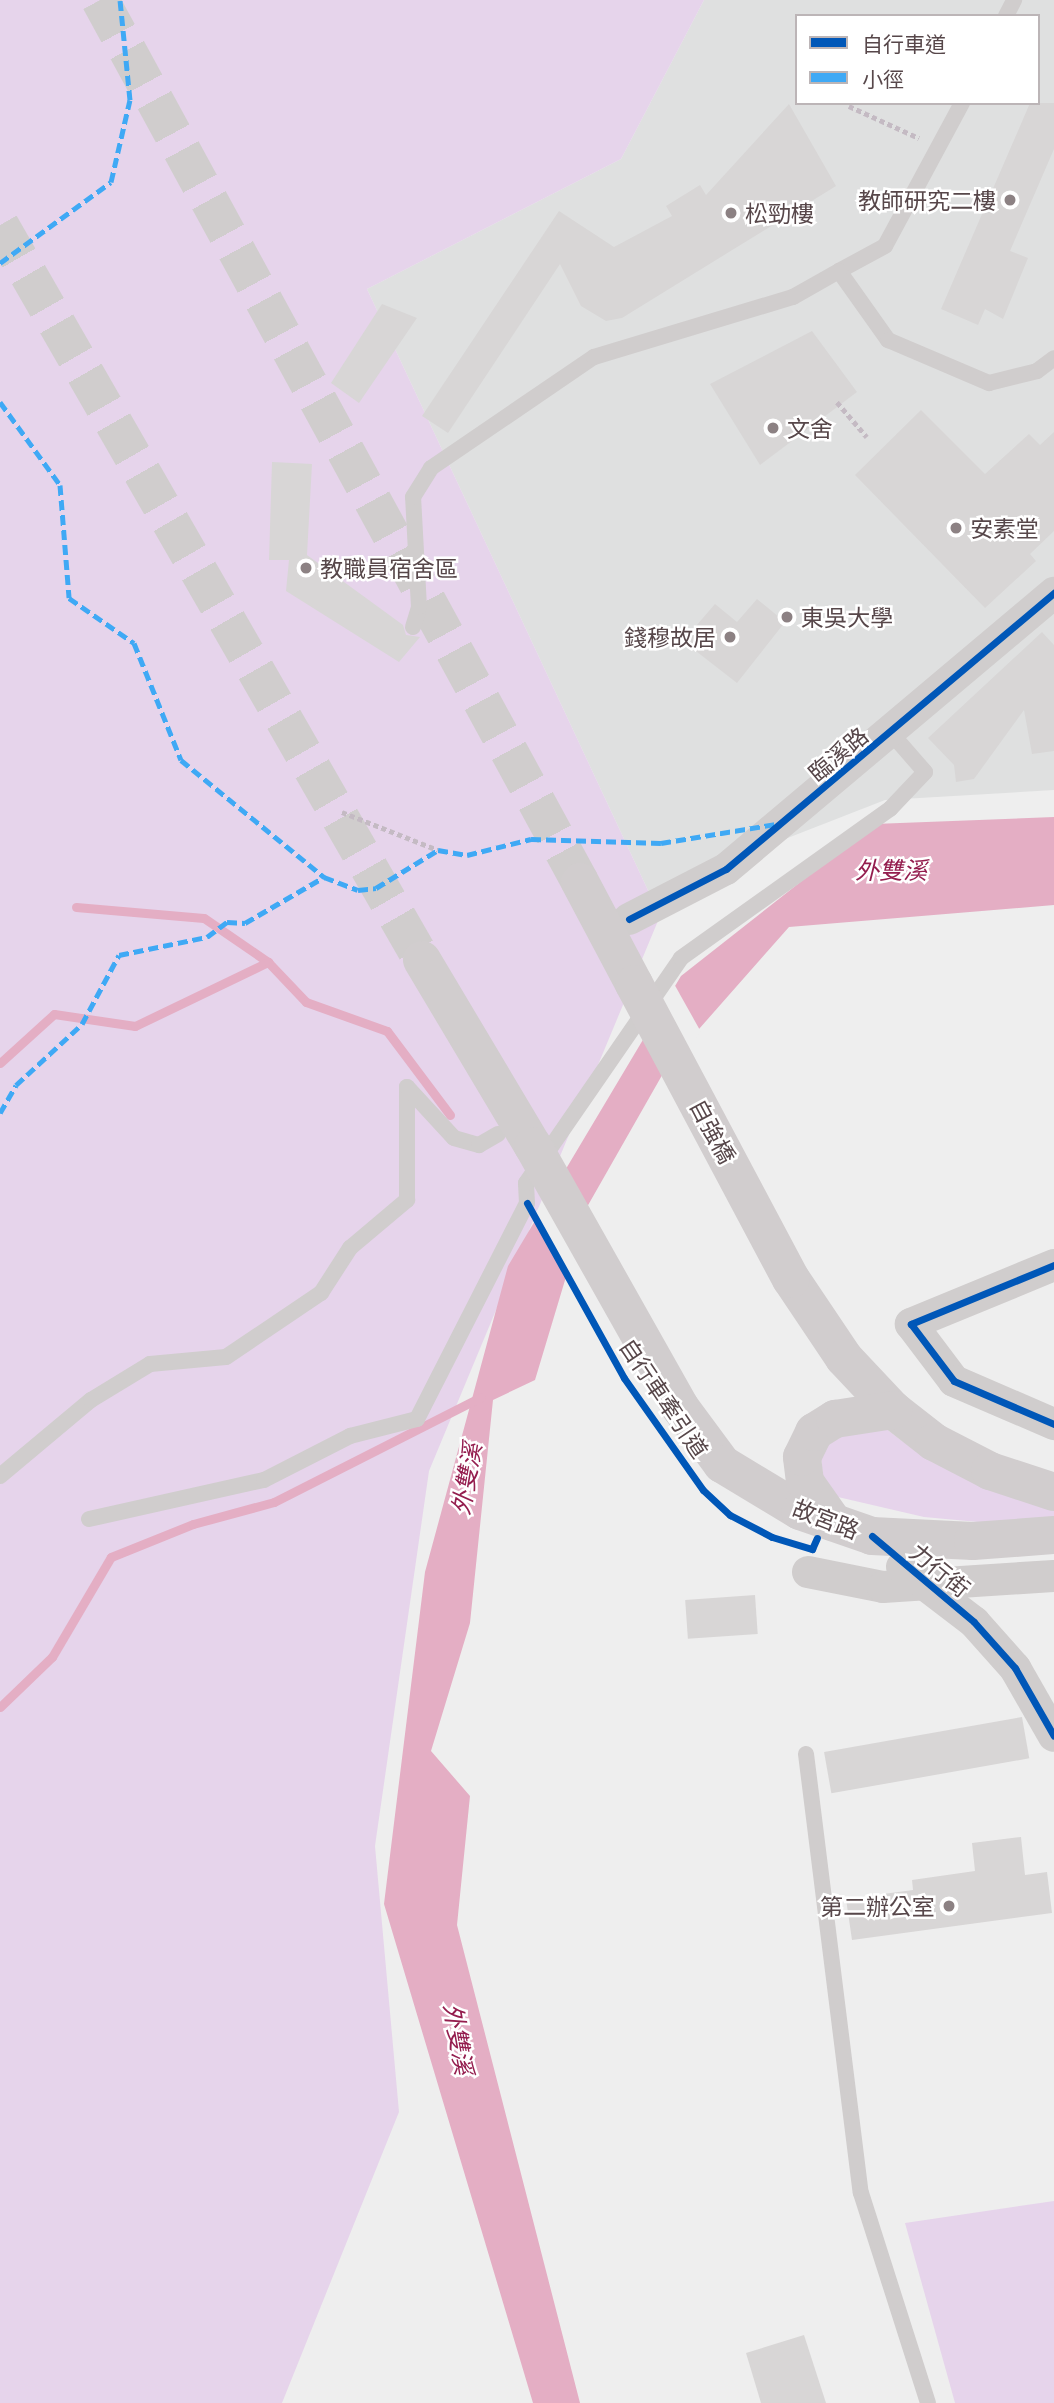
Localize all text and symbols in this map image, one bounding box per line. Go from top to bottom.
legend [795,14,1040,105]
text: 自行車道 [862,30,946,58]
text: 小徑 [862,65,904,93]
place label: 教師研究二樓 [858,186,996,214]
marker: 教師研究二樓 [1002,192,1018,208]
place label: 松勁樓 [745,199,814,227]
marker: 松勁樓 [723,205,739,221]
place label: 文舍 [787,414,833,442]
marker: 文舍 [765,420,781,436]
place label: 安素堂 [970,514,1039,542]
marker: 安素堂 [948,520,964,536]
place label: 教職員宿舍區 [320,554,458,582]
marker: 教職員宿舍區 [298,560,314,576]
place label: 東吳大學 [801,603,893,631]
marker: 東吳大學 [779,609,795,625]
place label: 錢穆故居 [624,623,716,651]
marker: 錢穆故居 [722,629,738,645]
street label: 臨溪路 [803,721,873,787]
water label: 外雙溪 [855,857,927,885]
street label: 自強橋 [685,1094,741,1168]
street label: 自行車牽引道 [614,1333,714,1463]
water label: 外雙溪 [447,1441,487,1517]
street label: 故宮路 [789,1494,863,1544]
street label: 力行街 [905,1538,975,1602]
place label: 第二辦公室 [820,1892,935,1920]
marker: 第二辦公室 [941,1898,957,1914]
water label: 外雙溪 [438,2001,478,2077]

